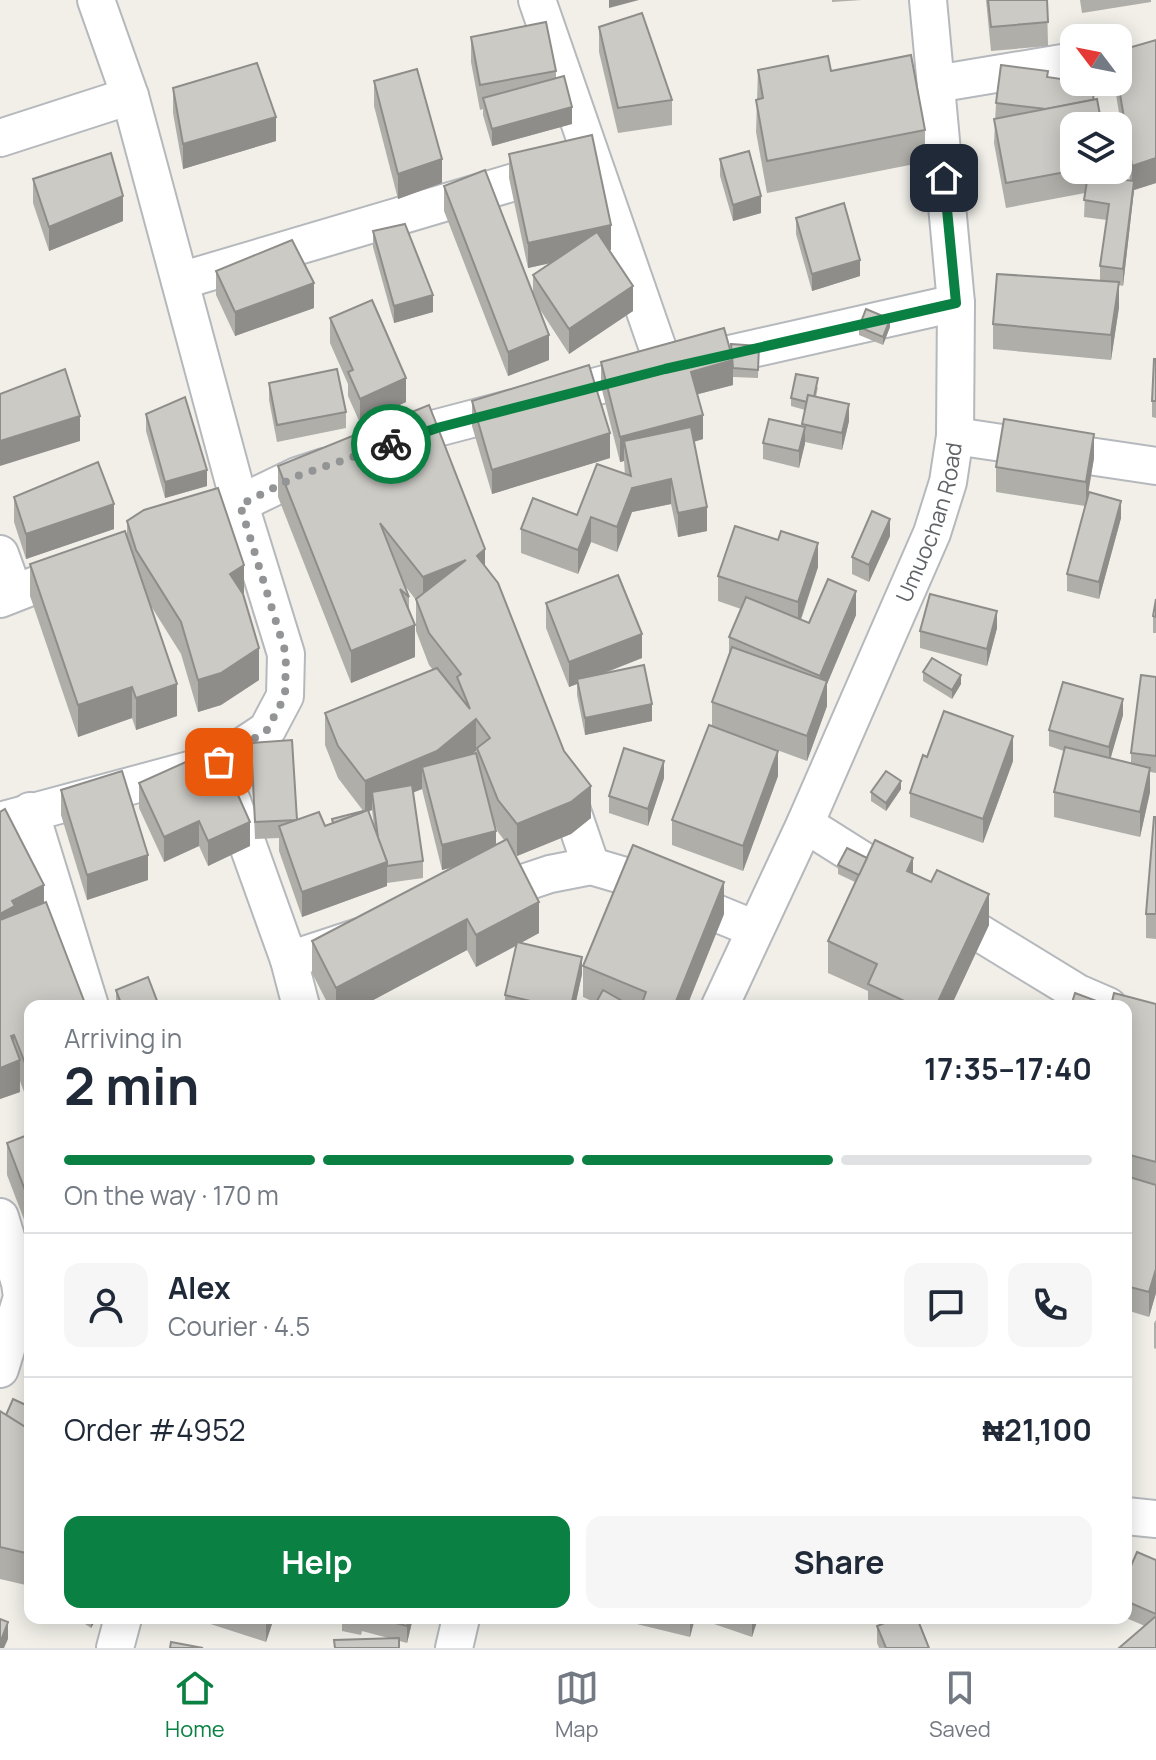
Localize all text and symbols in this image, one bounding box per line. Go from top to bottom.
north arrow [1060,24,1132,96]
map controls [1060,24,1132,184]
button: layers [1060,112,1132,184]
pin [910,144,978,212]
icon: home [922,156,966,200]
courier [351,404,431,484]
icon: bike [369,422,413,466]
street label: Umuochan Road [889,440,969,607]
pin [185,728,253,796]
icon: bag [197,740,241,784]
text: Arriving in [64,1020,182,1056]
text: 17:35–17:40 [924,1048,1092,1089]
text: 2 min [64,1050,199,1121]
text: On the way · 170 m [64,1177,279,1213]
button: person [64,1263,148,1347]
button: chat [904,1263,988,1347]
button: phone [1008,1263,1092,1347]
text: Alex [168,1267,231,1308]
text: Courier · 4.5 [168,1308,310,1344]
text: Order #4952 [64,1409,246,1450]
text: ₦21,100 [982,1409,1092,1450]
button: Help [64,1516,570,1608]
button: Share [586,1516,1092,1608]
tab: Home [165,1666,225,1744]
tab: Map [555,1666,599,1744]
tab: Saved [929,1666,991,1744]

